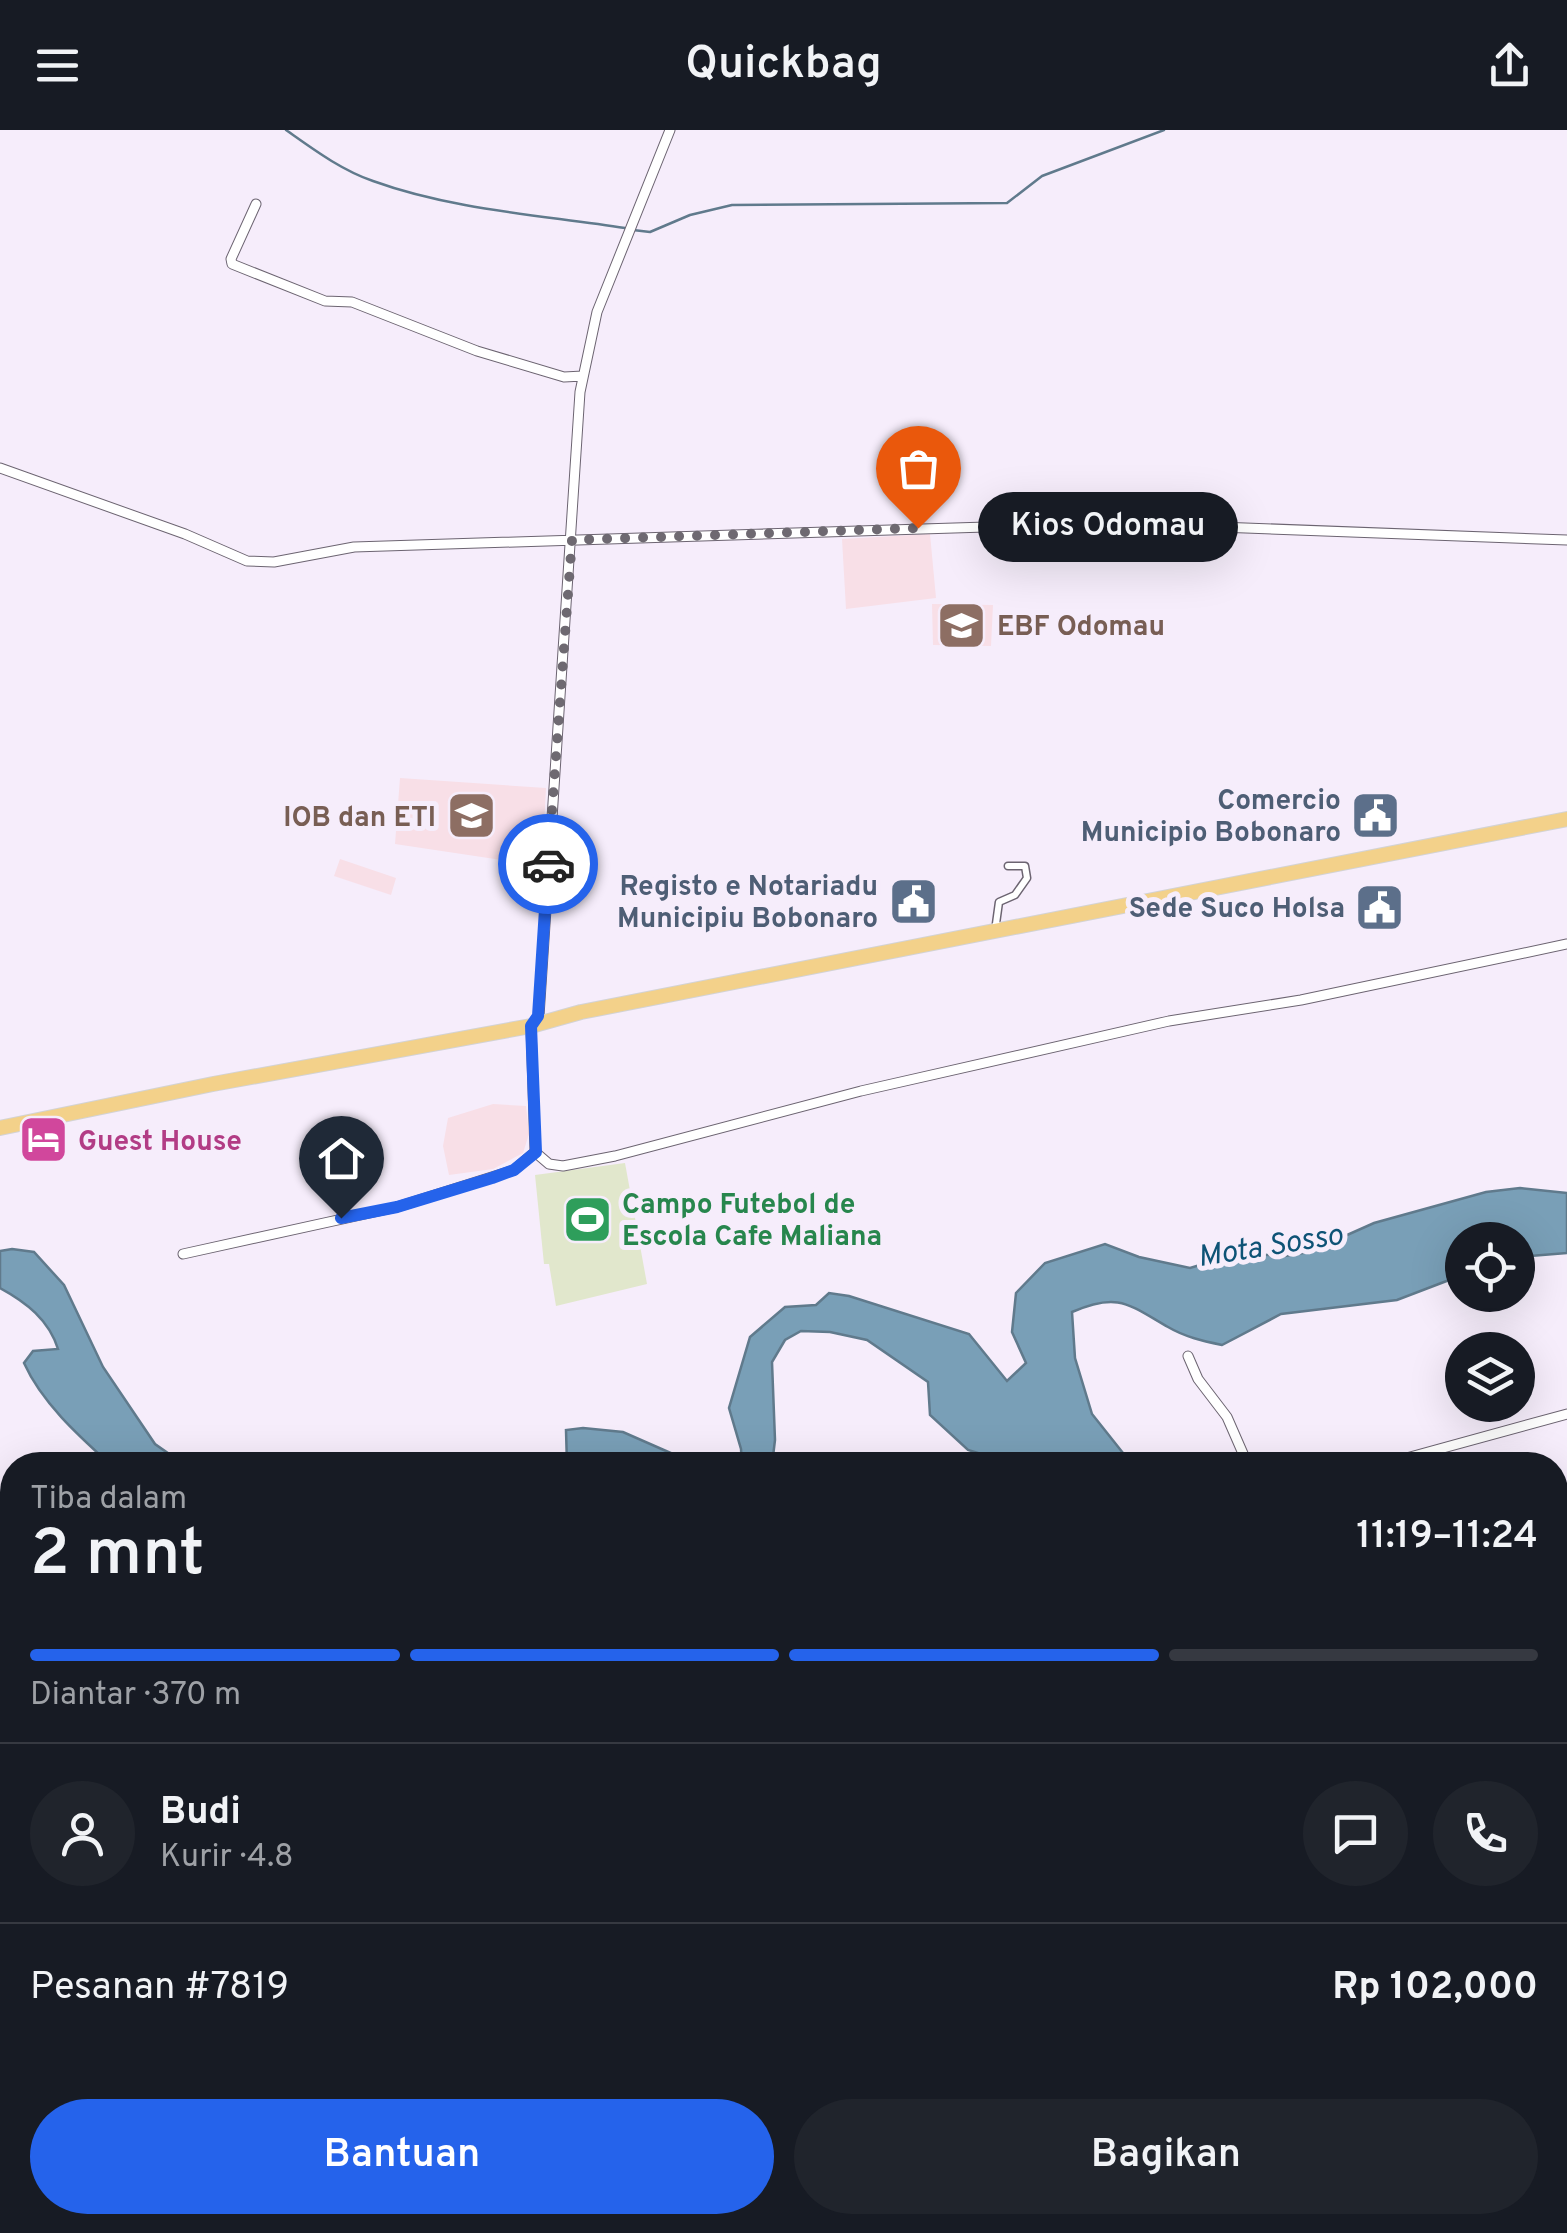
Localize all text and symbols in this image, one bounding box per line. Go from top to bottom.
text: Quickbag [685,37,882,94]
icon: menu [30,38,85,93]
icon: share [1482,38,1537,93]
pin [876,426,961,529]
icon: bag [891,441,946,496]
callout: Kios Odomau [978,493,1238,563]
text: Kios Odomau [1011,507,1205,547]
school or university icon: EBF Odomau [936,599,988,651]
place label: EBF Odomau [997,610,1165,646]
place label: Comercio Municipio Bobonaro [1081,784,1341,852]
public building icon: Comercio Municipio Bobonaro [1350,789,1402,841]
school or university icon: IOB dan ETI [445,790,497,842]
place label: IOB dan ETI [283,801,436,837]
courier [498,814,598,914]
icon: car [521,837,576,892]
place label: Registo e Notariadu Municipiu Bobonaro [617,870,878,938]
public building icon: Registo e Notariadu Municipiu Bobonaro [887,875,939,927]
public building icon: Sede Suco Holsa [1354,881,1406,933]
place label: Sede Suco Holsa [1129,892,1345,928]
hotel icon: Guest House [17,1114,69,1166]
pin [299,1116,384,1219]
place label: Guest House [78,1125,242,1161]
icon: home [314,1131,369,1186]
place label: Campo Futebol de Escola Cafe Maliana [622,1188,882,1256]
sports icon: Campo Futebol de Escola Cafe Maliana [561,1193,613,1245]
water label: Mota Sosso [1195,1218,1346,1277]
map controls [1445,1222,1535,1422]
button: locate [1445,1222,1535,1312]
button: layers [1445,1332,1535,1422]
text: Tiba dalam [30,1480,187,1520]
text: 11:19–11:24 [1356,1513,1538,1562]
text: 2 mnt [30,1516,205,1598]
text: Diantar · 370 m [30,1676,241,1716]
button: person [30,1781,135,1886]
button: chat [1303,1781,1408,1886]
button: phone [1433,1781,1538,1886]
text: Budi [160,1789,241,1838]
text: Kurir · 4.8 [160,1838,294,1878]
text: Pesanan #7819 [30,1964,289,2013]
text: Rp 102,000 [1332,1964,1538,2013]
button: Bantuan [30,2099,774,2214]
button: Bagikan [794,2099,1538,2214]

